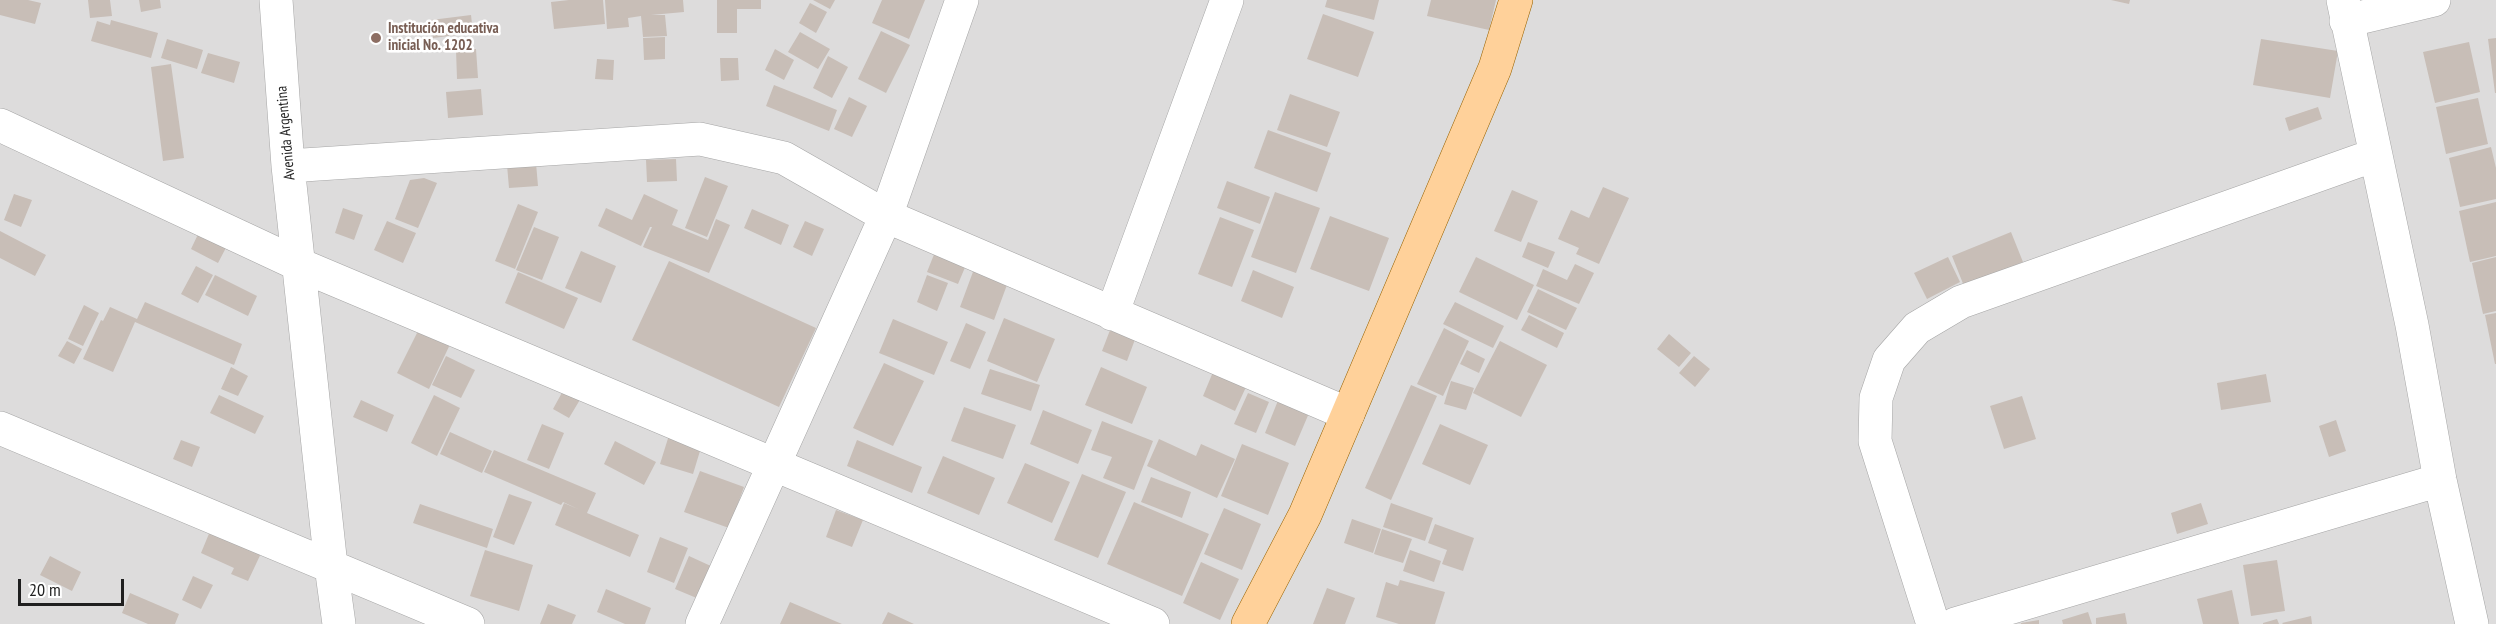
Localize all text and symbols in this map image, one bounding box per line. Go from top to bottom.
place label: Institución educativa inicial No. 1202 [388,20,499,55]
marker: Institución educativa inicial No. 1202 [369,31,383,45]
street label: Avenida Argentina [273,85,299,181]
scale bar [21,567,128,605]
text: 20 m [29,578,61,601]

